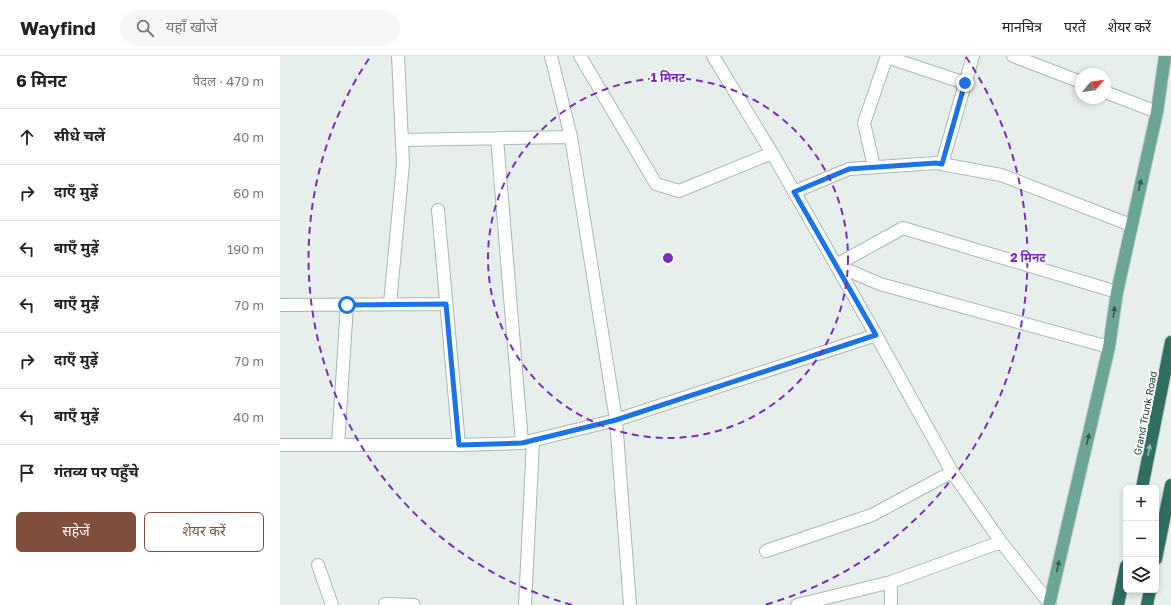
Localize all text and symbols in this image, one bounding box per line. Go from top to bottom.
search box [120,10,400,46]
text: Wayfind [20,16,96,39]
icon: search [134,17,156,39]
text: यहाँ खोजें [166,17,217,35]
text: मानचित्र [1002,18,1042,35]
text: परतें [1064,18,1086,35]
text: शेयर करें [1108,18,1151,35]
north arrow [1075,68,1111,104]
text: 6 मिनट [16,70,67,91]
text: 1 मिनट [651,70,686,85]
text: पैदल · 470 m [193,73,264,89]
route end [956,74,974,92]
icon: ahead [16,126,38,148]
text: सीधे चलें [54,126,105,144]
text: 40 m [233,129,264,145]
one-way arrow [1137,179,1143,191]
icon: right [16,182,38,204]
text: दाएँ मुड़ें [54,182,98,200]
text: 60 m [233,185,264,201]
icon: left [16,238,38,260]
text: बाएँ मुड़ें [54,238,99,256]
text: 190 m [227,241,264,257]
text: 2 मिनट [1010,250,1046,265]
centre of rings [661,251,675,265]
icon: left [16,294,38,316]
text: बाएँ मुड़ें [54,294,99,312]
route start [338,296,356,314]
text: 70 m [234,297,264,313]
one-way arrow [1111,306,1117,318]
icon: right [16,350,38,372]
text: दाएँ मुड़ें [54,350,98,368]
text: 70 m [234,353,264,369]
street label: Grand Trunk Road [1131,370,1159,456]
icon: left [16,406,38,428]
text: बाएँ मुड़ें [54,406,99,424]
text: 40 m [233,409,264,425]
one-way arrow [1085,433,1091,445]
one-way arrow [1147,444,1153,456]
icon: arrive [16,462,38,484]
text: गंतव्य पर पहुँचे [54,462,139,480]
map controls [1123,485,1159,593]
button: + [1123,485,1159,521]
button: सहेजें [16,512,136,552]
button: शेयर करें [144,512,264,552]
button: − [1123,521,1159,557]
button: layers [1123,557,1159,593]
one-way arrow [1056,560,1062,572]

